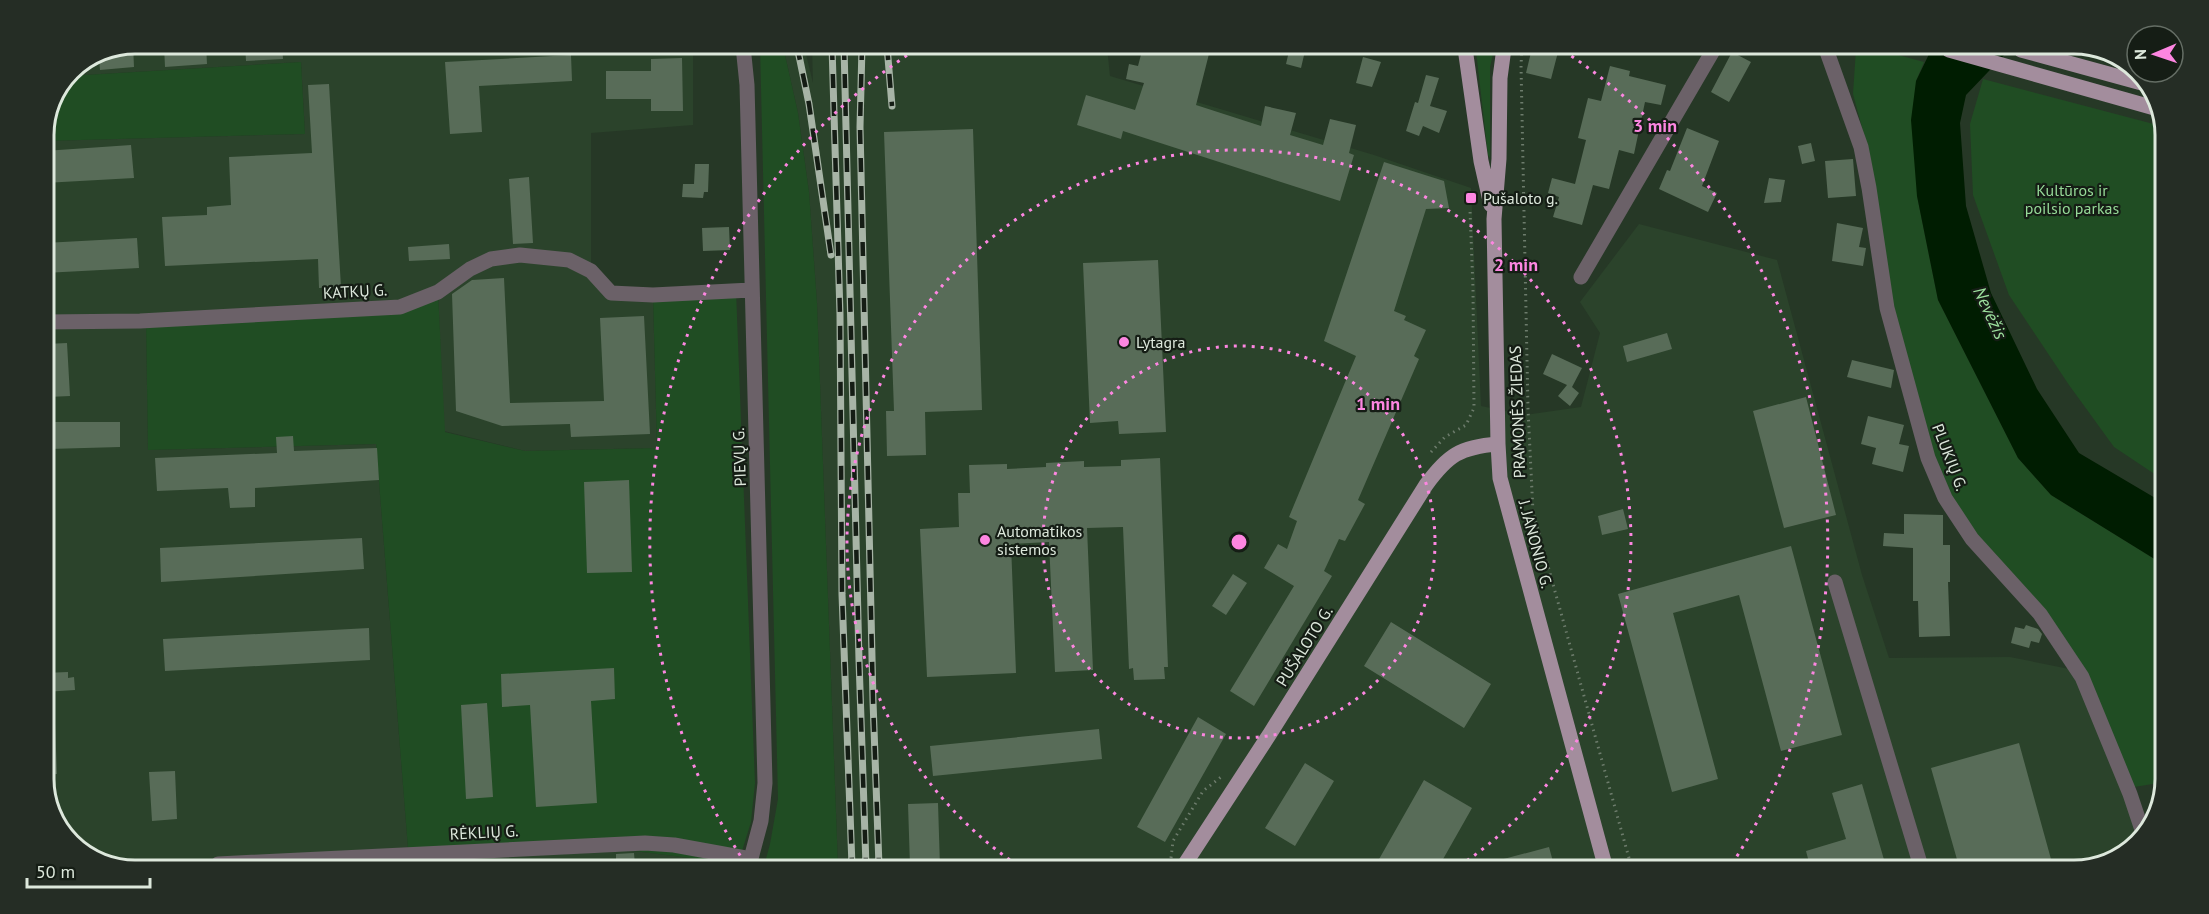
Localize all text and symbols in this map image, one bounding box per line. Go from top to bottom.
north arrow [2125,24,2185,84]
text: N [2130,49,2150,60]
text: 3 min [1633,114,1677,137]
park label: Kultūros ir poilsio parkas [2025,180,2119,218]
place label: Pušaloto g. [1483,188,1558,208]
marker: Pušaloto g. [1464,191,1478,205]
text: 2 min [1494,253,1538,276]
street label: KATKŲ G. [322,279,388,303]
water label: Nevėžis [1968,283,2013,344]
place label: Lytagra [1136,332,1186,352]
marker: Lytagra [1117,335,1131,349]
street label: PRAMONĖS ŽIEDAS [1505,345,1529,479]
text: 1 min [1356,392,1400,415]
street label: PLUKIŲ G. [1928,421,1972,493]
street label: PIEVŲ G. [728,427,750,487]
street label: J. JANONIO G. [1514,497,1557,590]
place label: Automatikos sistemos [997,521,1082,559]
centre of rings [1229,532,1249,552]
marker: Automatikos sistemos [978,533,992,547]
street label: PUŠALOTO G. [1271,602,1337,690]
street label: RĖKLIŲ G. [449,820,519,844]
scale bar [27,851,150,889]
text: 50 m [36,860,75,883]

